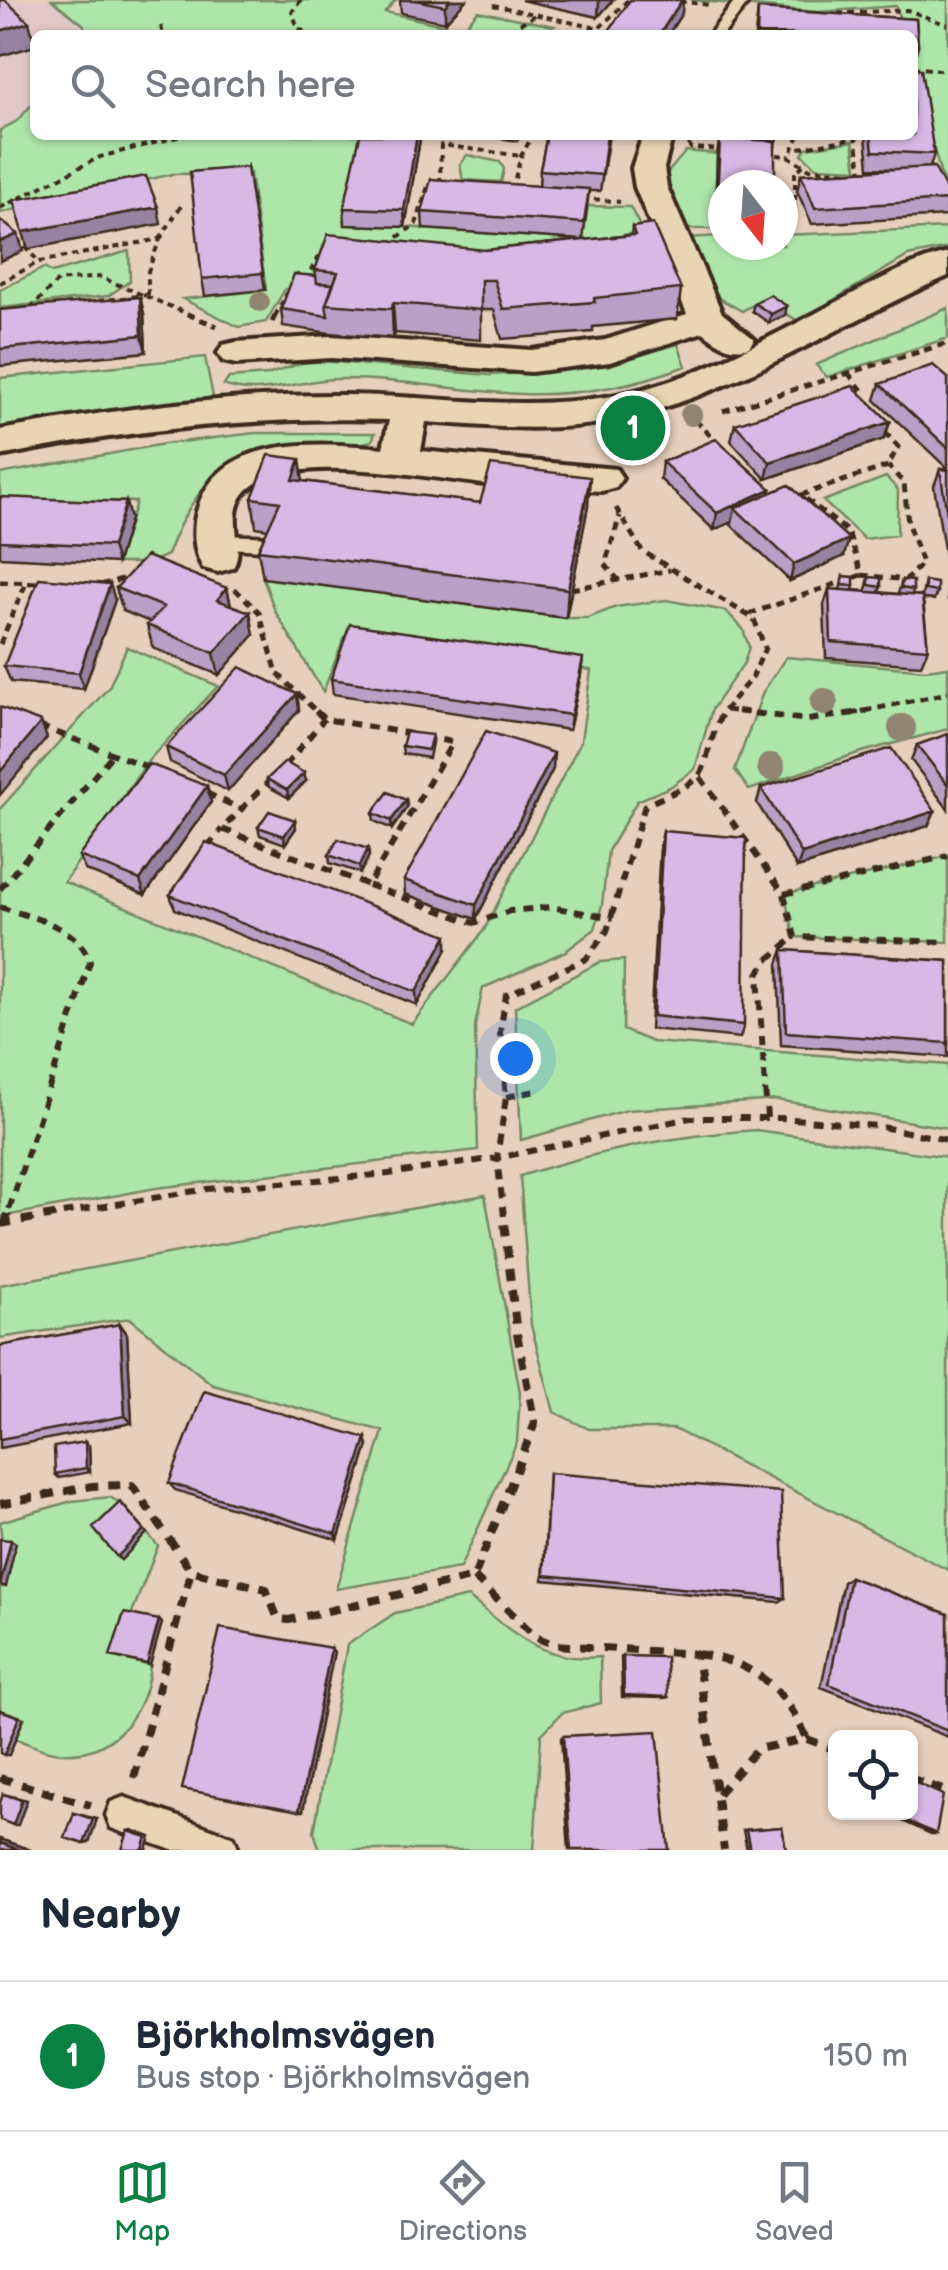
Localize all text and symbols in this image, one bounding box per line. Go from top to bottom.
search box [30,30,918,140]
icon: search [65,58,120,113]
text: Search here [145,63,356,108]
north arrow [708,170,798,260]
pin: 1 [600,390,666,466]
your location [490,1033,541,1084]
map controls [828,1730,918,1820]
button: locate [828,1730,918,1820]
text: Nearby [40,1890,180,1941]
text: Björkholmsvägen [135,2014,435,2059]
text: 1 [66,2037,79,2076]
text: 150 m [823,2037,908,2076]
text: Bus stop · Björkholmsvägen [135,2059,530,2098]
tab: Map [114,2155,170,2248]
tab: Directions [398,2155,527,2248]
tab: Saved [755,2155,834,2248]

